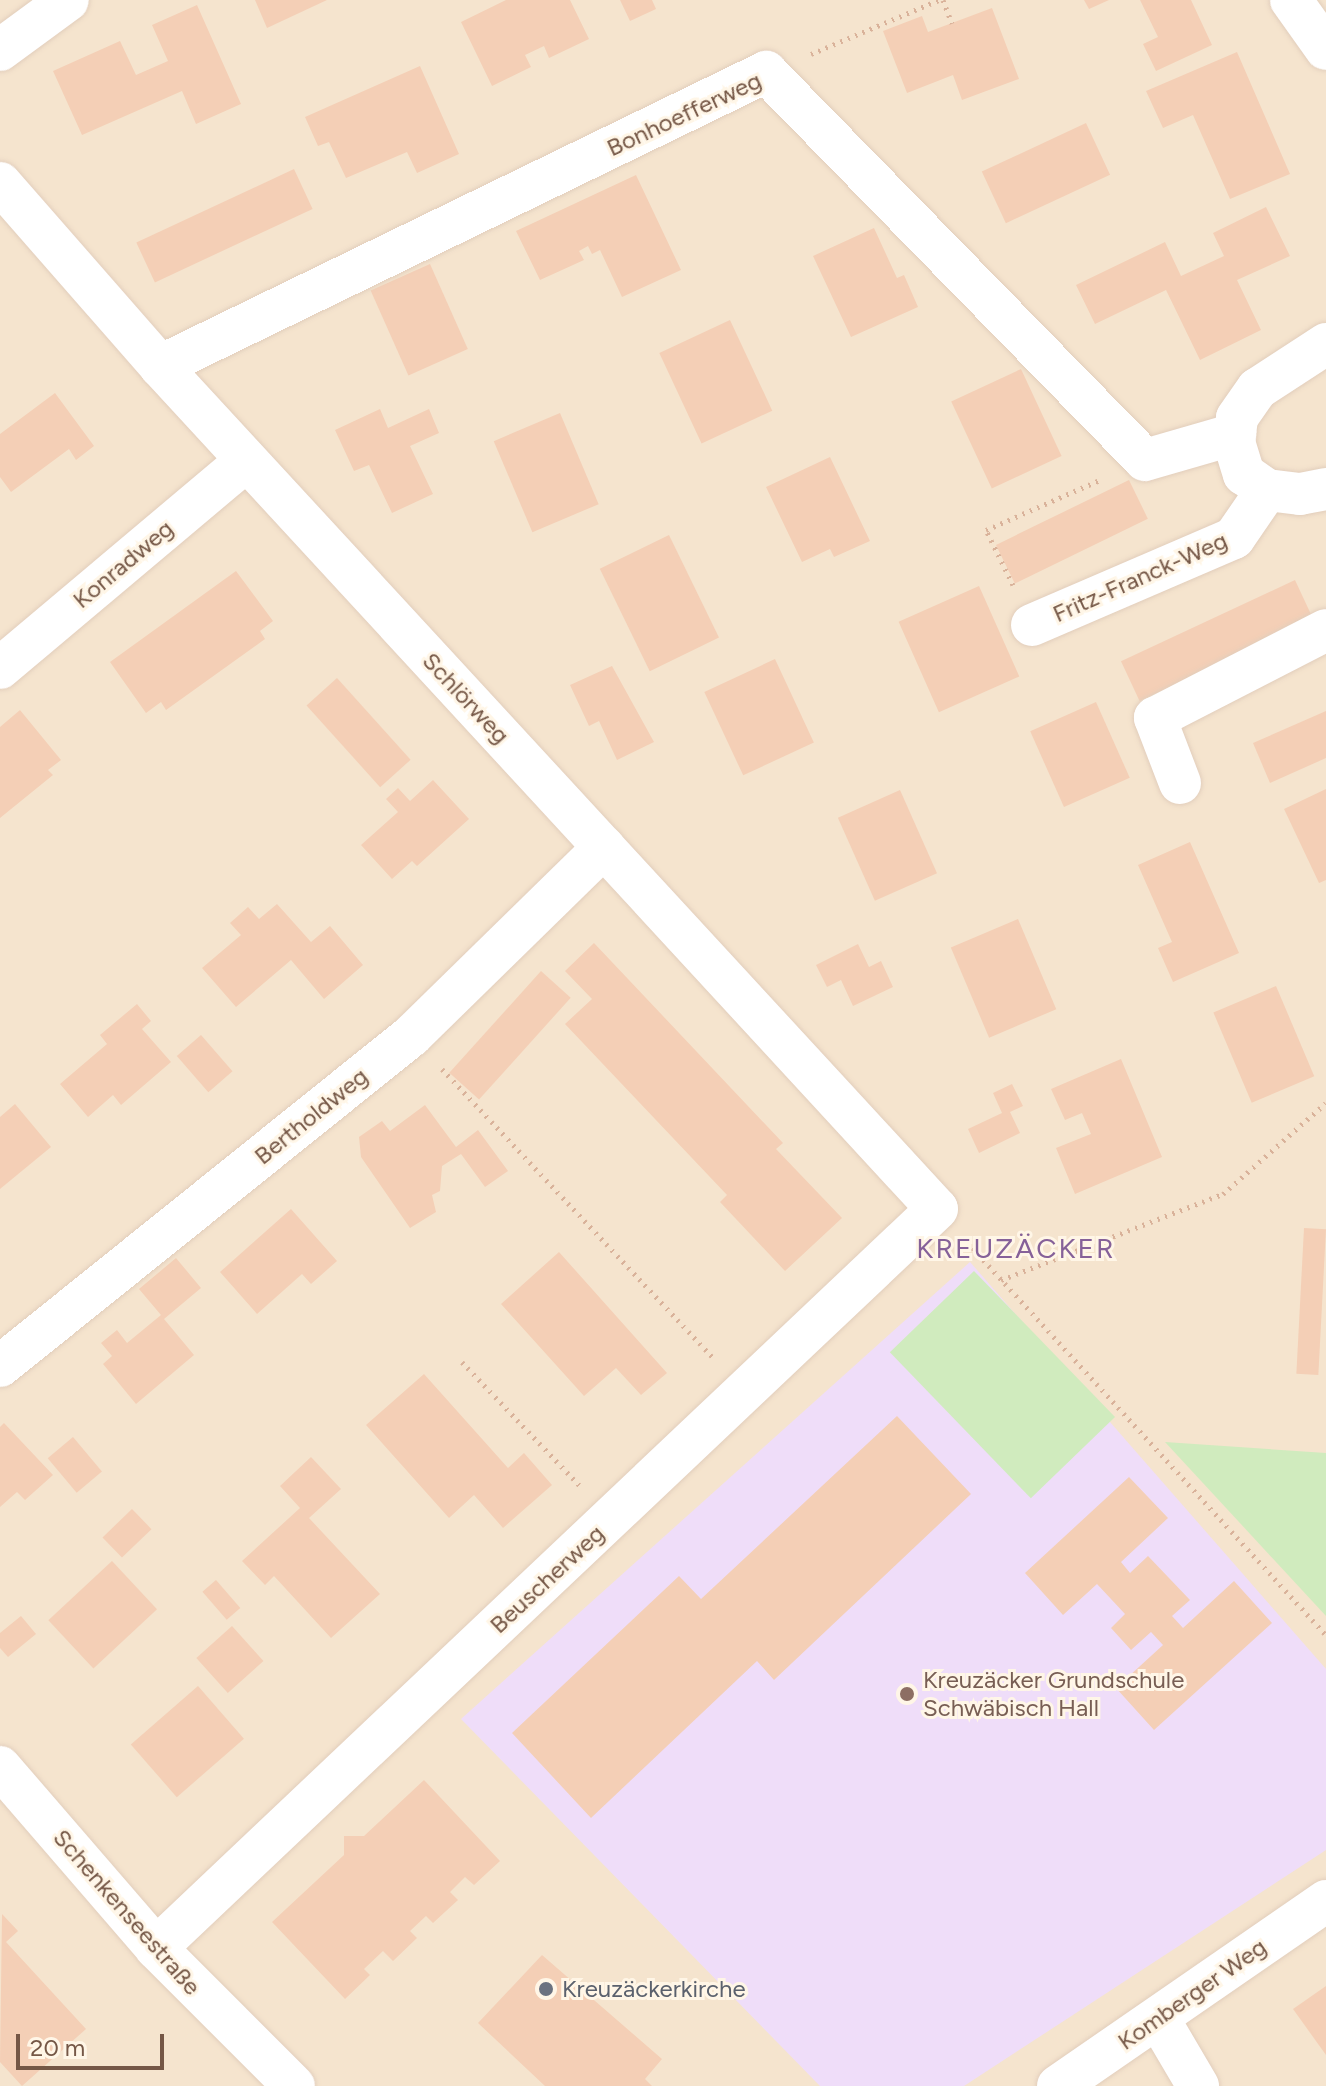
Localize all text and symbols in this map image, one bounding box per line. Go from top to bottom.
street label: Bonhoefferweg [602,66,766,162]
street label: Konradweg [67,514,179,614]
street label: Fritz-Franck-Weg [1048,526,1232,628]
street label: Schlörweg [417,646,515,750]
street label: Bertholdweg [249,1062,373,1170]
district label: KREUZÄCKER [916,1231,1116,1265]
street label: Beuscherweg [484,1519,610,1639]
place label: Kreuzäcker Grundschule Schwäbisch Hall [923,1666,1184,1722]
marker: Kreuzäcker Grundschule Schwäbisch Hall [898,1685,916,1703]
street label: Schenkenseestraße [47,1823,207,2001]
street label: Komberger Weg [1112,1932,1272,2056]
place label: Kreuzäckerkirche [562,1975,746,2003]
marker: Kreuzäckerkirche [537,1980,555,1998]
scale bar [20,2018,168,2068]
text: 20 m [30,2033,85,2062]

